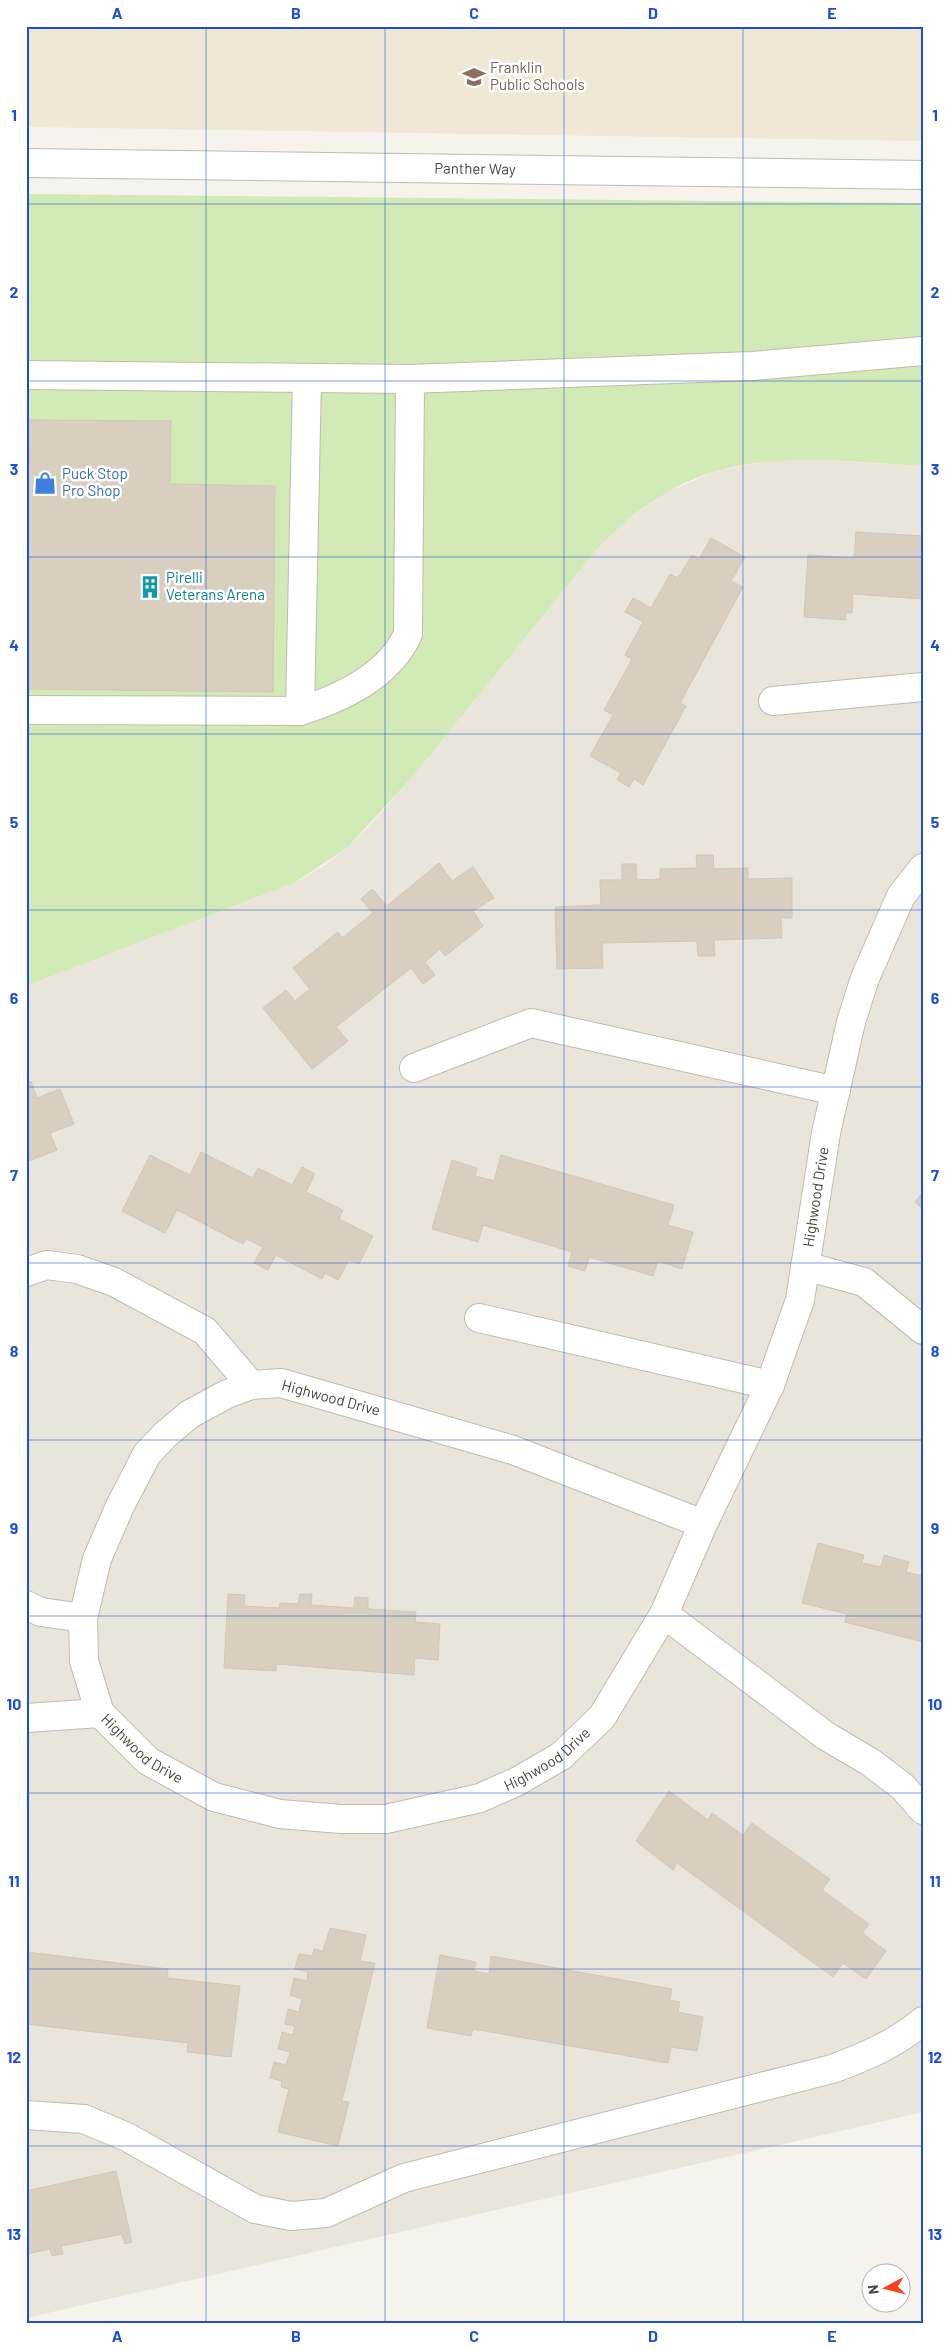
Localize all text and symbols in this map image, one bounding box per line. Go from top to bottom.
text: A [112,3,123,22]
text: B [291,3,301,22]
text: C [469,3,479,22]
text: D [648,3,658,22]
text: E [827,3,837,22]
place label: Franklin Public Schools [490,58,585,93]
school or university icon: Franklin Public Schools [461,64,487,90]
text: 1 [11,105,17,124]
text: 1 [932,105,938,124]
street label: Panther Way [434,158,516,178]
text: 2 [10,282,19,301]
text: 2 [931,282,940,301]
text: 3 [10,459,18,478]
text: 3 [931,459,939,478]
place label: Puck Stop Pro Shop [62,464,128,499]
shop icon: Puck Stop Pro Shop [32,470,58,496]
place label: Pirelli Veterans Arena [166,568,265,603]
building icon: Pirelli Veterans Arena [137,574,163,600]
text: 4 [9,635,19,654]
text: 4 [930,635,940,654]
text: 5 [10,812,19,831]
text: 5 [931,812,940,831]
text: 6 [10,988,19,1007]
text: 6 [931,988,940,1007]
street label: Highwood Drive [798,1146,832,1248]
text: 7 [10,1165,18,1184]
text: 7 [931,1165,939,1184]
text: 8 [10,1341,19,1360]
text: 8 [931,1341,940,1360]
street label: Highwood Drive [280,1375,382,1419]
text: 9 [10,1518,18,1537]
text: 9 [931,1518,939,1537]
text: 10 [7,1694,21,1713]
text: 10 [928,1694,942,1713]
street label: Highwood Drive [98,1709,186,1786]
street label: Highwood Drive [501,1723,593,1794]
text: 11 [8,1871,20,1890]
text: 11 [929,1871,941,1890]
text: 12 [7,2047,21,2066]
text: 12 [928,2047,942,2066]
text: 13 [7,2224,21,2243]
text: 13 [928,2224,942,2243]
north arrow [862,2262,912,2312]
text: N [864,2284,882,2295]
text: A [112,2326,123,2345]
text: B [291,2326,301,2345]
text: C [469,2326,479,2345]
text: D [648,2326,658,2345]
text: E [827,2326,837,2345]

